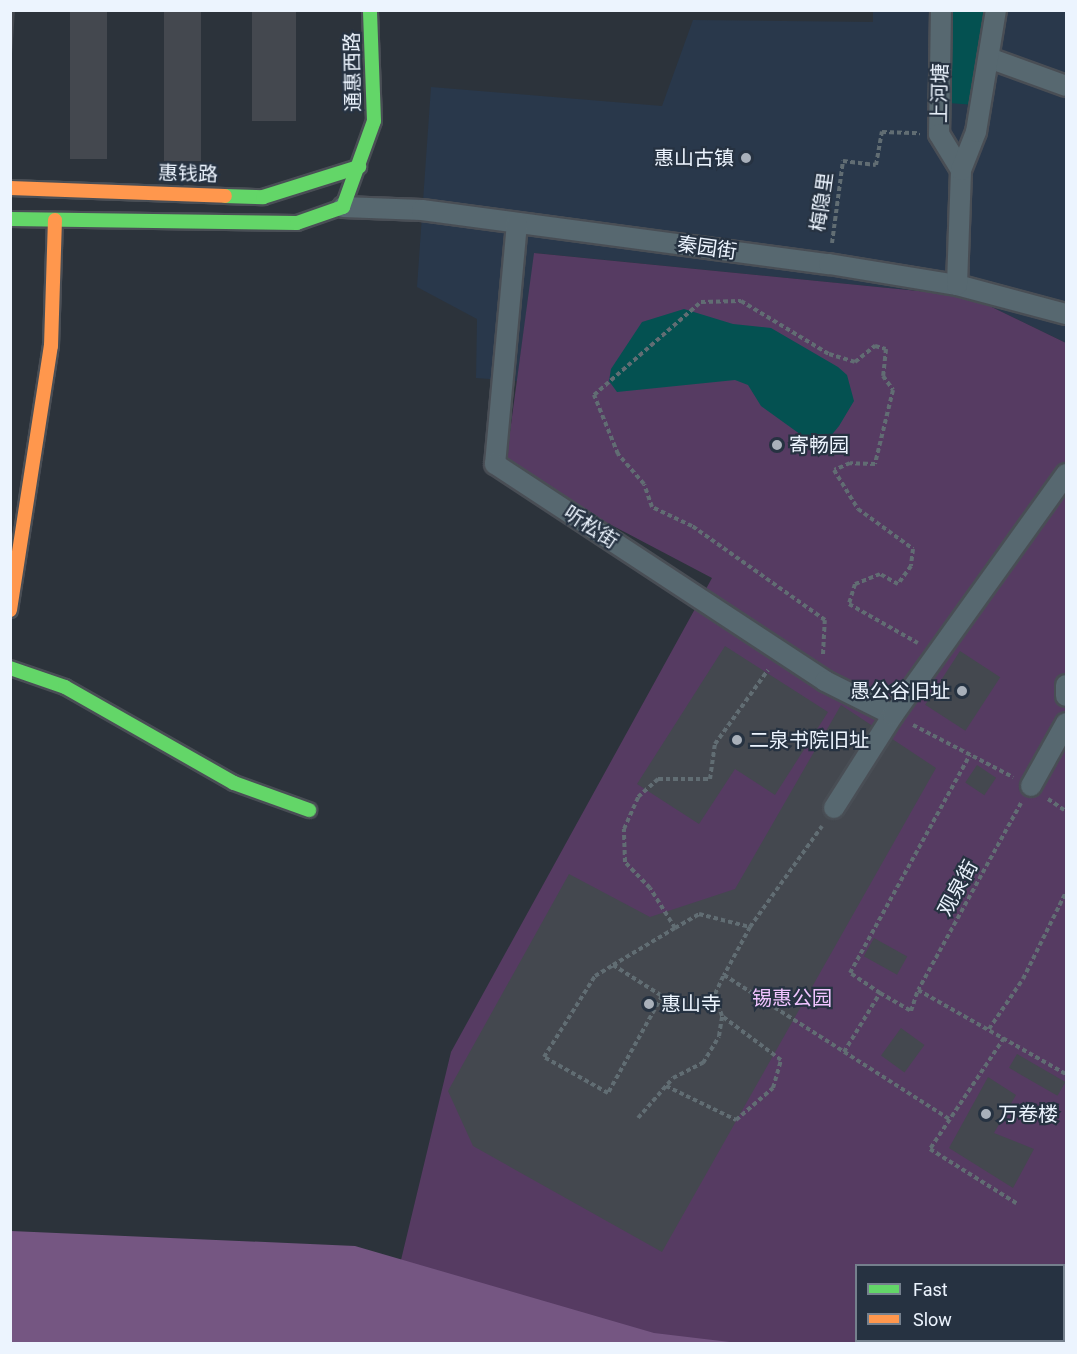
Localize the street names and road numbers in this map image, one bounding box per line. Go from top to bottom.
street label: 通惠西路 [340,32,366,112]
street label: 上河塘 [927,63,953,123]
street label: 惠钱路 [158,161,218,187]
street label: 梅隐里 [806,171,838,233]
street label: 秦园街 [676,232,738,264]
street label: 听松街 [559,501,623,553]
street label: 观泉街 [933,856,983,920]

